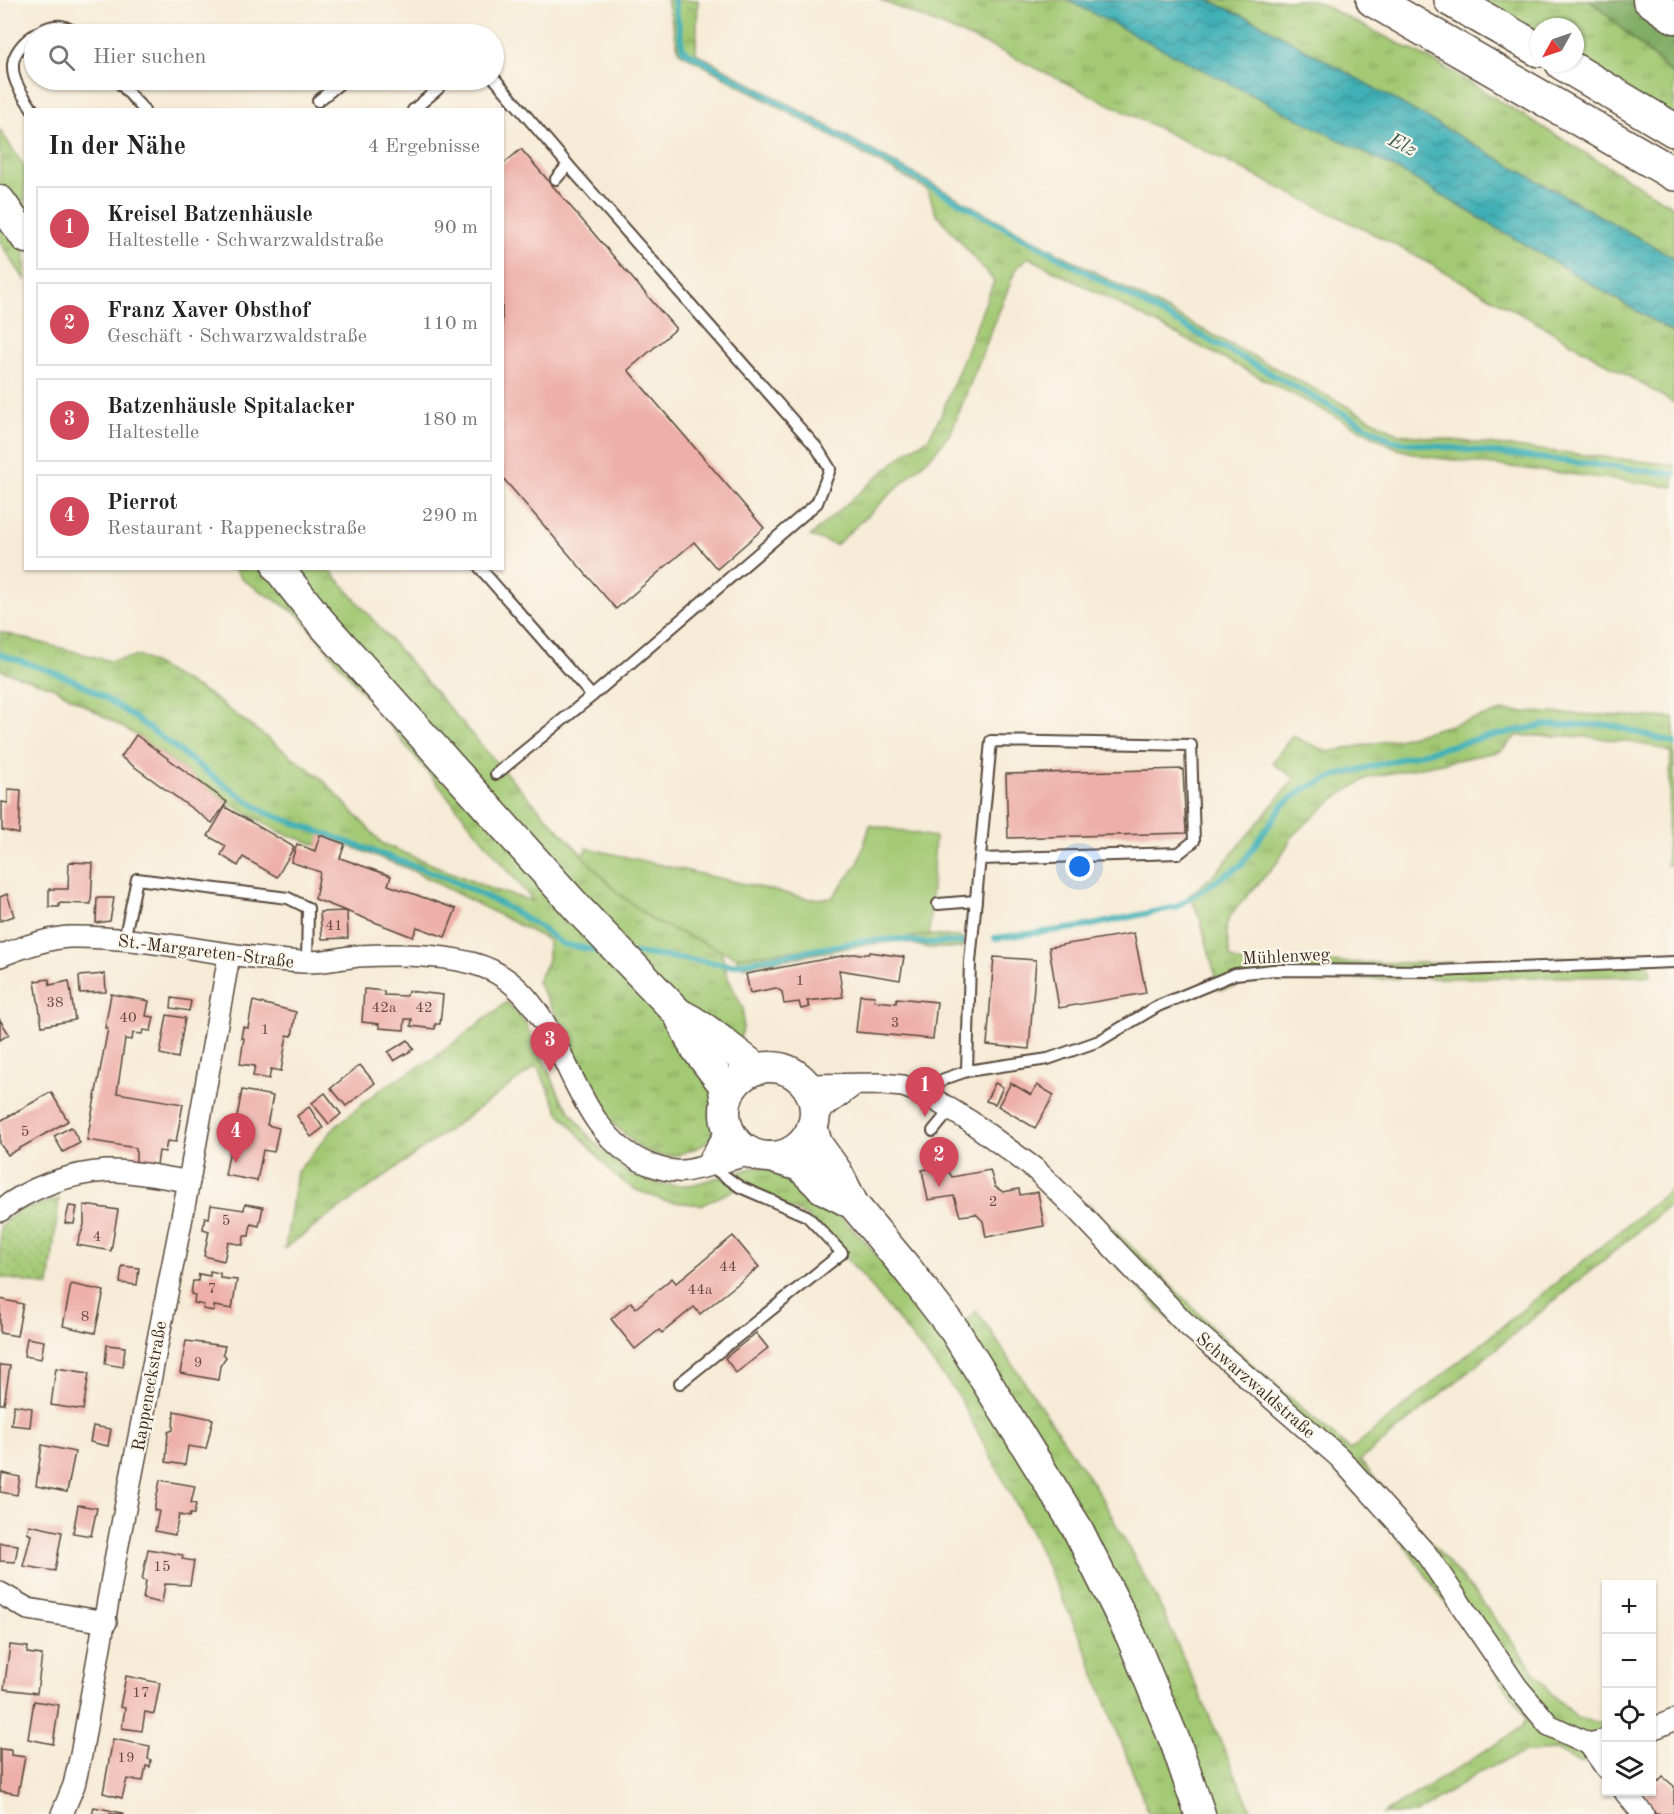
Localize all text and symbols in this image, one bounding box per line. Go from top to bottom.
north arrow [1530,18,1584,72]
search box [24,24,504,90]
icon: search [45,41,78,74]
text: Hier suchen [93,46,206,68]
water label: Elz [1384,130,1420,161]
text: In der Nähe [48,134,186,160]
text: 4 Ergebnisse [368,137,480,157]
text: Kreisel Batzenhäusle [107,204,313,226]
text: 1 [64,218,75,238]
text: 90 m [433,218,478,238]
text: Haltestelle · Schwarzwaldstraße [107,231,384,251]
text: Franz Xaver Obsthof [107,300,310,322]
text: 2 [64,314,75,334]
text: 110 m [422,314,478,334]
text: Geschäft · Schwarzwaldstraße [107,327,367,347]
text: Batzenhäusle Spitalacker [107,396,355,418]
text: 3 [64,410,75,430]
text: 180 m [422,410,478,430]
text: Haltestelle [107,423,199,443]
text: Pierrot [107,492,178,514]
text: 4 [64,506,75,526]
text: 290 m [422,506,478,526]
text: Restaurant · Rappeneckstraße [107,519,366,539]
your location [1065,852,1094,881]
house number: 41 [325,919,343,934]
street label: St.-Margareten-Straße [117,932,295,972]
street label: Mühlenweg [1241,946,1331,968]
house number: 1 [796,974,804,989]
house number: 38 [46,996,64,1011]
house number: 42a [372,1001,397,1016]
house number: 42 [415,1001,433,1016]
house number: 40 [119,1011,137,1026]
house number: 3 [891,1016,899,1031]
pin: 3 [530,1022,570,1072]
house number: 1 [261,1023,269,1038]
pin: 1 [906,1068,944,1117]
pin: 4 [216,1114,256,1163]
house number: 5 [21,1125,29,1140]
pin: 2 [920,1138,958,1187]
house number: 2 [989,1195,997,1210]
house number: 5 [222,1214,230,1229]
house number: 4 [93,1230,101,1245]
house number: 44 [719,1260,737,1275]
house number: 7 [208,1282,216,1297]
house number: 44a [688,1283,713,1298]
house number: 8 [81,1310,89,1325]
street label: Rappeneckstraße [130,1320,170,1453]
street label: Schwarzwaldstraße [1192,1329,1318,1442]
house number: 9 [194,1356,202,1371]
house number: 15 [153,1560,171,1575]
map controls [1602,1580,1656,1796]
button: + [1602,1580,1656,1634]
button: − [1602,1634,1656,1688]
house number: 17 [132,1686,150,1701]
button: locate [1602,1688,1656,1742]
button: layers [1602,1742,1656,1796]
house number: 19 [117,1751,135,1766]

